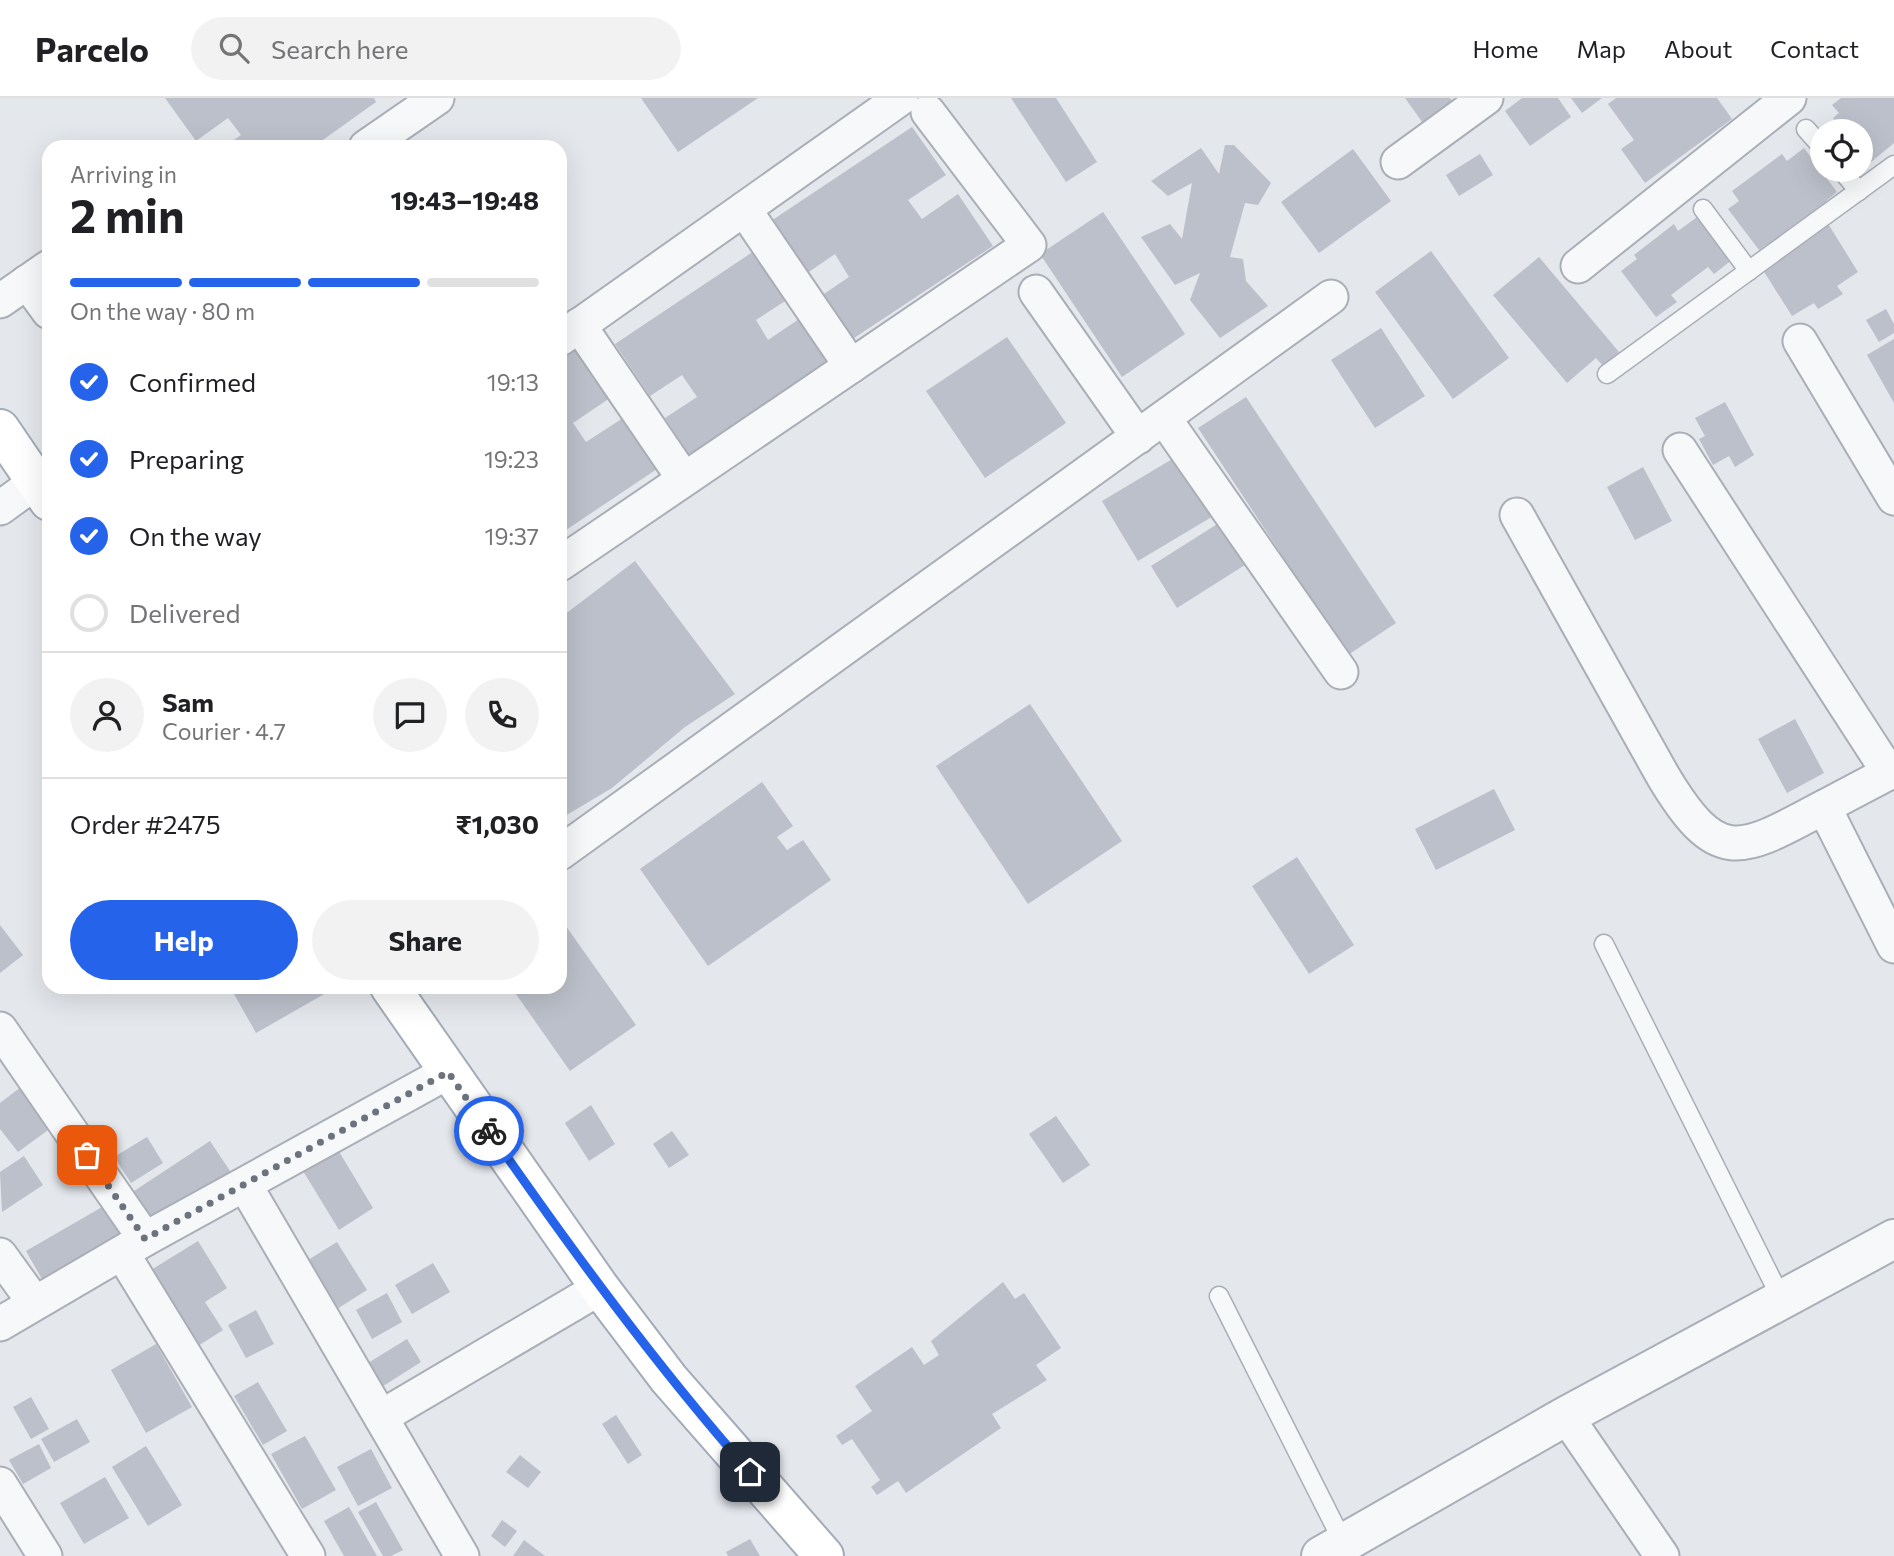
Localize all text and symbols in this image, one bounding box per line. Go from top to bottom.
search box [191,17,681,80]
text: Parcelo [35,28,149,69]
icon: search [215,29,253,67]
text: Search here [271,33,409,64]
text: Home [1473,34,1539,63]
text: Map [1577,34,1626,63]
text: About [1664,34,1732,63]
text: Contact [1770,34,1859,63]
map controls [1810,119,1873,182]
button: locate [1810,119,1873,182]
text: Arriving in [70,160,177,188]
text: 19:43–19:48 [391,184,539,215]
text: 2 min [70,186,185,242]
text: On the way · 80 m [70,297,255,325]
icon: check [70,363,108,401]
text: Confirmed [129,366,256,397]
text: 19:13 [487,368,539,396]
icon: check [70,440,108,478]
text: Preparing [129,443,244,474]
text: 19:23 [484,445,539,473]
icon: check [70,517,108,555]
text: On the way [129,520,262,551]
text: 19:37 [485,522,539,550]
text: Delivered [129,597,240,628]
button: person [70,678,144,752]
button: chat [373,678,447,752]
button: phone [465,678,539,752]
text: Sam [162,686,214,717]
text: Courier · 4.7 [162,717,286,745]
text: Order #2475 [70,808,221,839]
text: ₹1,030 [455,808,539,839]
button: Help [70,900,298,980]
button: Share [312,900,539,980]
courier [454,1096,524,1166]
icon: bike [470,1112,508,1150]
pin [57,1125,117,1185]
icon: bag [68,1136,106,1174]
pin [720,1442,780,1502]
icon: home [731,1453,769,1491]

